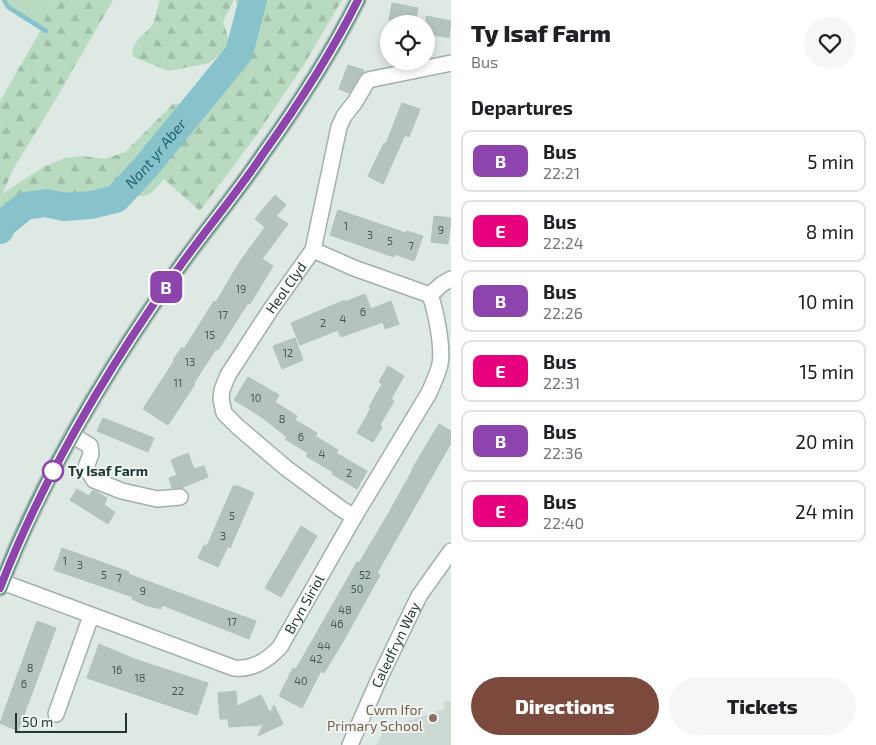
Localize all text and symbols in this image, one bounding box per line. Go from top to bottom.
map controls [380,15,435,70]
button: locate [380,15,435,70]
button: heart [804,17,856,69]
text: Ty Isaf Farm [471,18,611,47]
text: Bus [471,52,498,71]
text: Departures [471,96,573,119]
water label: Nant yr Aber [121,114,190,191]
text: Bus [543,140,577,163]
text: B [495,150,506,172]
text: 5 min [807,150,854,173]
text: 22:21 [543,163,580,182]
text: Bus [543,210,577,233]
house number: 1 [344,219,348,232]
text: E [495,220,506,242]
text: 8 min [806,220,854,243]
house number: 9 [438,223,444,236]
house number: 3 [367,228,373,241]
text: 22:24 [543,233,584,252]
house number: 5 [387,234,393,247]
house number: 7 [408,239,414,252]
street label: Heol Clyd [262,259,310,317]
line badge: B [150,271,182,303]
text: B [160,276,172,298]
text: Bus [543,280,577,303]
house number: 19 [236,282,246,295]
text: B [495,290,506,312]
text: 10 min [798,290,854,313]
text: 22:26 [543,303,583,322]
house number: 6 [360,305,366,318]
house number: 17 [218,308,228,321]
house number: 4 [340,312,347,325]
house number: 2 [320,316,326,329]
house number: 15 [205,328,215,341]
house number: 12 [283,346,293,359]
text: Bus [543,350,577,373]
house number: 13 [185,355,195,368]
text: E [495,360,506,382]
text: 15 min [800,360,854,383]
text: 22:31 [543,373,580,392]
house number: 11 [174,376,182,389]
house number: 10 [250,391,262,404]
house number: 8 [279,412,285,425]
text: Bus [543,420,577,443]
house number: 6 [298,430,304,443]
text: B [495,430,506,452]
text: 20 min [795,430,854,453]
text: 22:36 [543,443,583,462]
house number: 4 [319,447,326,460]
marker: Ty Isaf Farm [42,460,64,482]
place label: Ty Isaf Farm [68,462,148,479]
house number: 2 [346,466,352,479]
text: Bus [543,490,577,513]
text: E [495,500,506,522]
text: 24 min [795,500,854,523]
house number: 5 [229,509,235,522]
text: 22:40 [543,513,584,532]
house number: 3 [220,529,226,542]
house number: 1 [63,554,67,567]
house number: 3 [77,558,83,571]
house number: 5 [101,568,107,581]
house number: 52 [359,568,371,581]
house number: 7 [116,571,122,584]
street label: Bryn Siriol [280,571,328,637]
house number: 50 [351,582,363,595]
house number: 9 [140,584,146,597]
street label: Caledfryn Way [367,598,423,690]
house number: 48 [338,603,352,616]
house number: 17 [227,615,237,628]
house number: 46 [330,617,344,630]
house number: 44 [317,639,331,652]
house number: 42 [310,652,322,665]
house number: 8 [27,661,33,674]
house number: 16 [112,663,122,676]
house number: 18 [134,671,146,684]
house number: 40 [294,674,308,687]
house number: 6 [21,677,27,690]
button: Directions [471,677,659,735]
button: Tickets [669,677,856,735]
house number: 22 [172,684,184,697]
place label: Cwm Ifor Primary School [327,701,424,734]
scale bar [15,710,128,733]
marker: Cwm Ifor Primary School [427,712,439,724]
text: 50 m [22,713,53,730]

